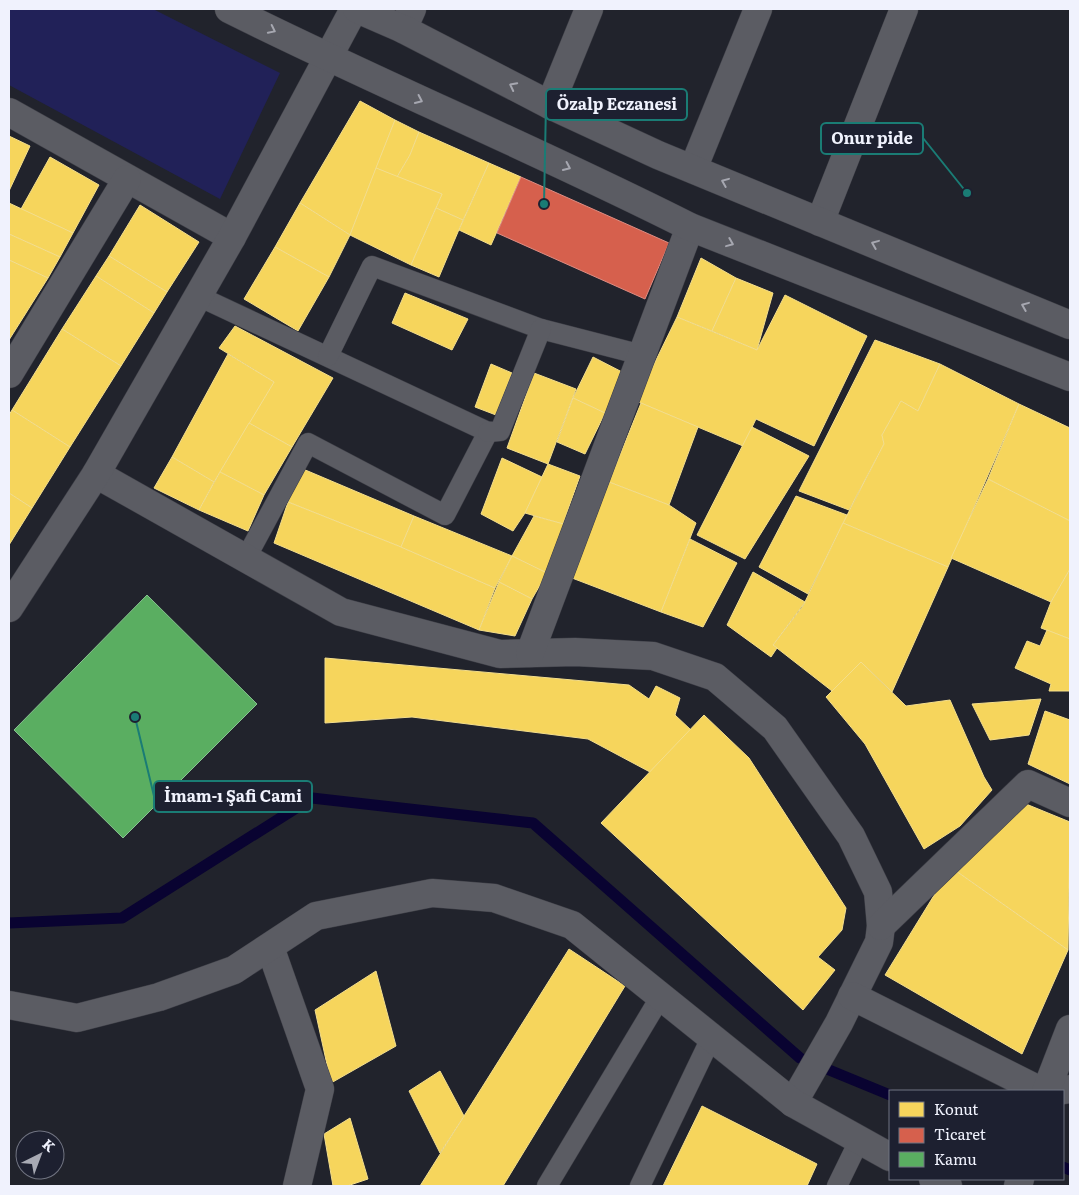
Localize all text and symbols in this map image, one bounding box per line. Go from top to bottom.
one-way arrow [267,24,276,35]
one-way arrow [509,82,518,92]
callout: Özalp Eczanesi [546,89,687,120]
text: Özalp Eczanesi [557,91,677,115]
one-way arrow [414,94,423,104]
callout: Onur pide [821,123,923,154]
text: Onur pide [831,125,913,149]
one-way arrow [562,161,571,172]
one-way arrow [721,178,730,189]
one-way arrow [725,236,734,247]
one-way arrow [871,240,880,251]
one-way arrow [1021,302,1030,312]
callout: İmam-ı Şafi Cami [154,781,312,812]
text: İmam-ı Şafi Cami [164,783,302,807]
legend [889,1090,1064,1180]
text: Konut [934,1097,978,1120]
text: Ticaret [934,1122,986,1145]
north arrow [15,1130,65,1180]
text: K [39,1133,60,1156]
text: Kamu [934,1147,977,1170]

